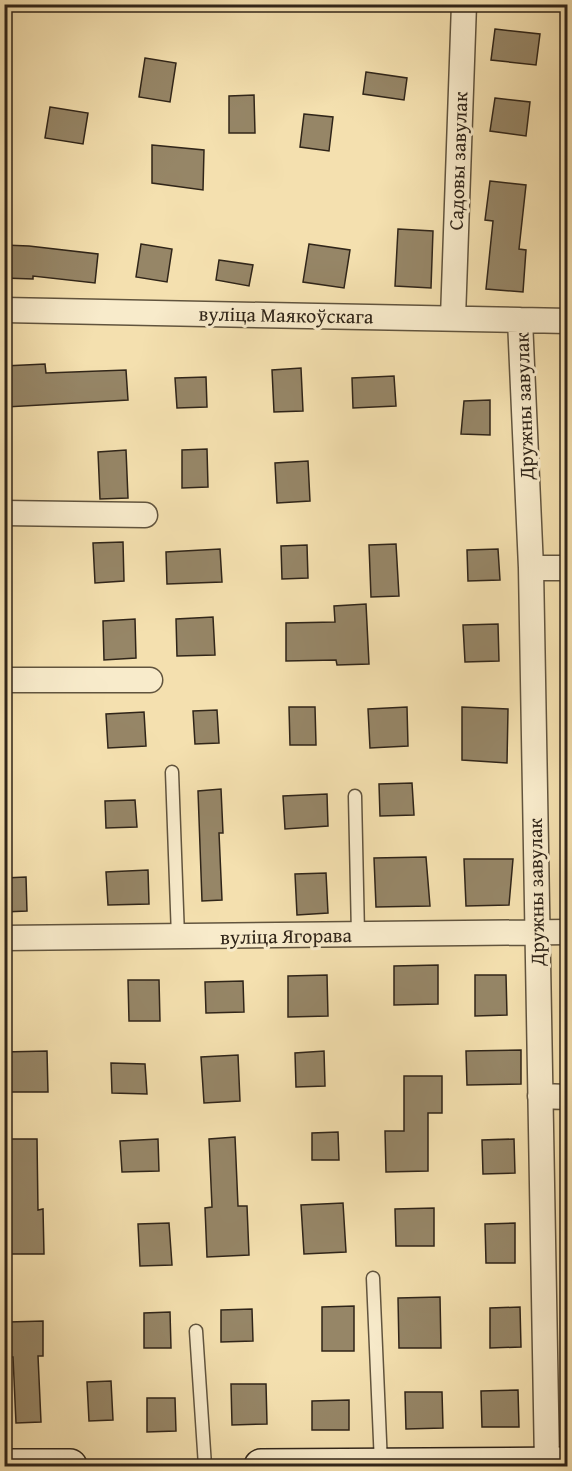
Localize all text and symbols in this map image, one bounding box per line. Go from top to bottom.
street label: Садовы завулак [441,91,474,231]
street label: вуліца Маякоўскага [198,298,374,331]
street label: Дружны завулак [506,331,541,481]
street label: Дружны завулак [520,817,551,967]
street label: вуліца Ягорава [220,920,353,951]

